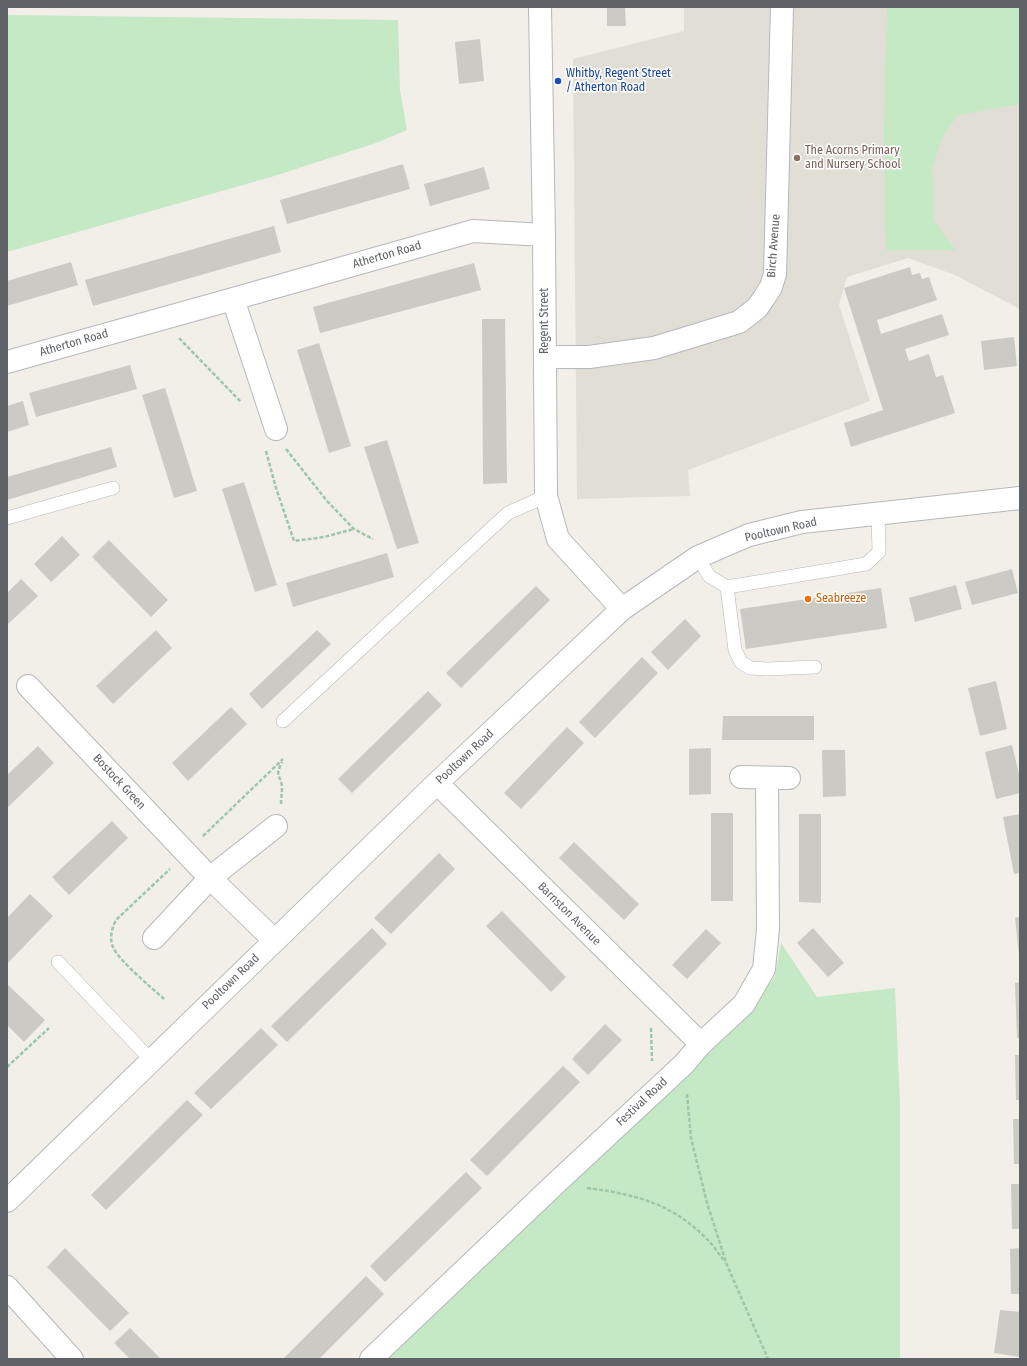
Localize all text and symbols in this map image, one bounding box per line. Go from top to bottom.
place label: Whitby, Regent Street / Atherton Road [566,67,671,95]
marker: Whitby, Regent Street / Atherton Road [553,76,563,86]
place label: The Acorns Primary and Nursery School [805,144,901,172]
marker: The Acorns Primary and Nursery School [792,153,802,163]
street label: Birch Avenue [765,214,783,278]
street label: Atherton Road [351,238,423,272]
street label: Regent Street [538,288,552,354]
street label: Atherton Road [38,326,110,360]
street label: Pooltown Road [744,515,818,545]
place label: Seabreeze [816,592,866,606]
marker: Seabreeze [803,594,813,604]
street label: Pooltown Road [433,727,497,787]
street label: Bostock Green [90,751,148,813]
street label: Barnston Avenue [534,879,604,949]
street label: Pooltown Road [200,951,262,1013]
street label: Festival Road [613,1075,671,1129]

